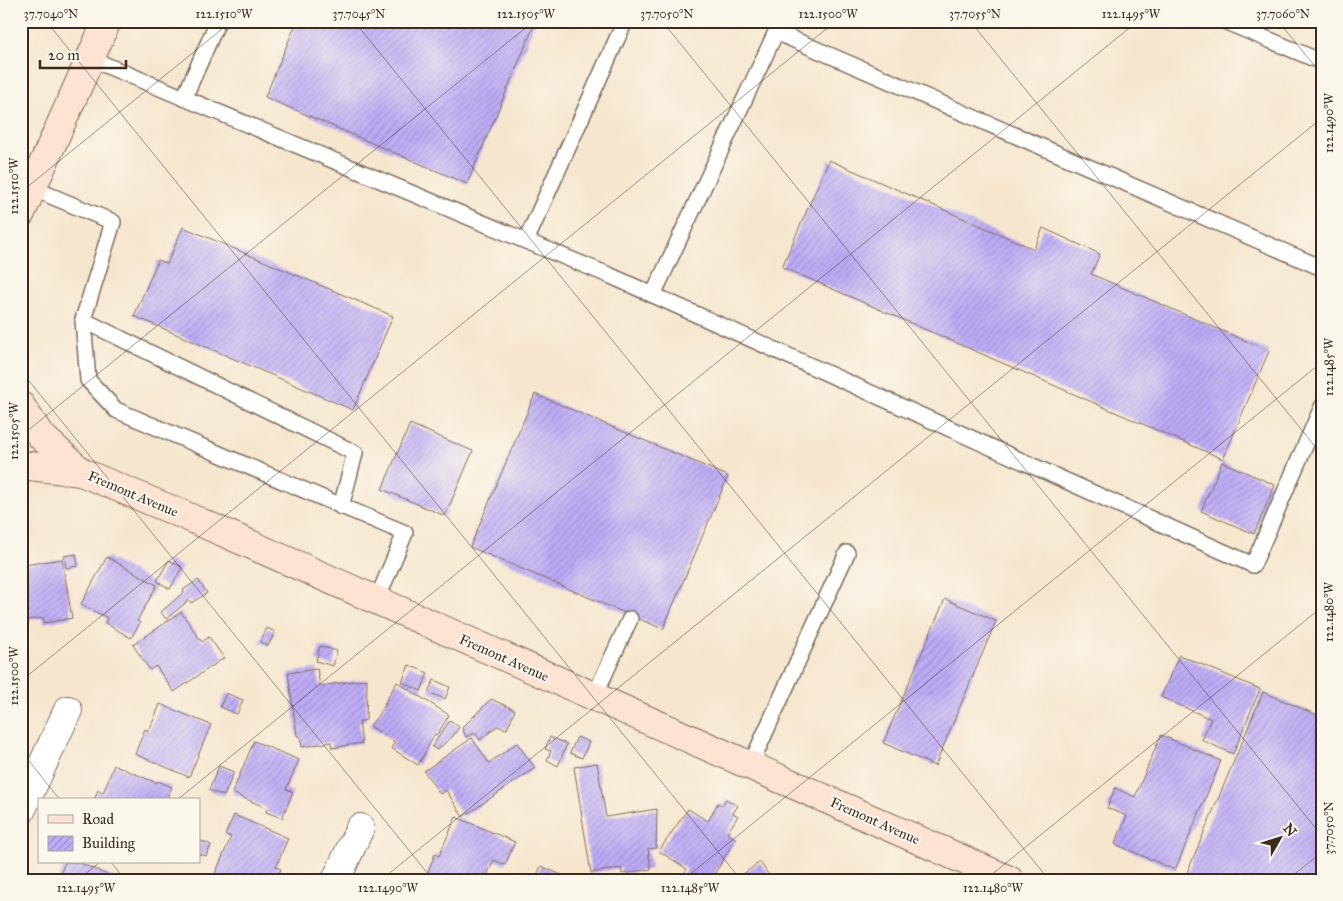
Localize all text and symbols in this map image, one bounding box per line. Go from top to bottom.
text: 37.7040°N [24,7,78,21]
text: 122.1510°W [196,7,253,21]
text: 37.7045°N [333,7,386,21]
text: 122.1505°W [497,7,556,21]
text: 37.7050°N [640,7,694,21]
text: 122.1500°W [798,7,858,21]
text: 37.7055°N [949,7,1001,21]
text: 122.1495°W [1102,7,1161,21]
text: 37.7060°N [1256,7,1310,21]
scale bar [40,38,126,70]
text: 20 m [48,46,80,64]
text: 122.1490°W [1322,92,1336,153]
text: 122.1510°W [7,157,21,214]
text: 122.1485°W [1322,337,1336,396]
text: 122.1505°W [7,401,21,460]
street label: Fremont Avenue [85,467,181,521]
text: 122.1480°W [1322,581,1336,642]
street label: Fremont Avenue [457,631,552,685]
text: 122.1500°W [7,646,21,706]
street label: Fremont Avenue [828,794,923,848]
legend [38,798,200,864]
text: 37.7050°N [1322,801,1336,855]
text: Road [82,810,114,828]
north arrow [1256,814,1306,864]
text: N [1279,820,1300,840]
text: Building [82,834,136,852]
text: 122.1495°W [57,881,116,895]
text: 122.1490°W [358,881,419,895]
text: 122.1485°W [661,881,720,895]
text: 122.1480°W [963,881,1024,895]

